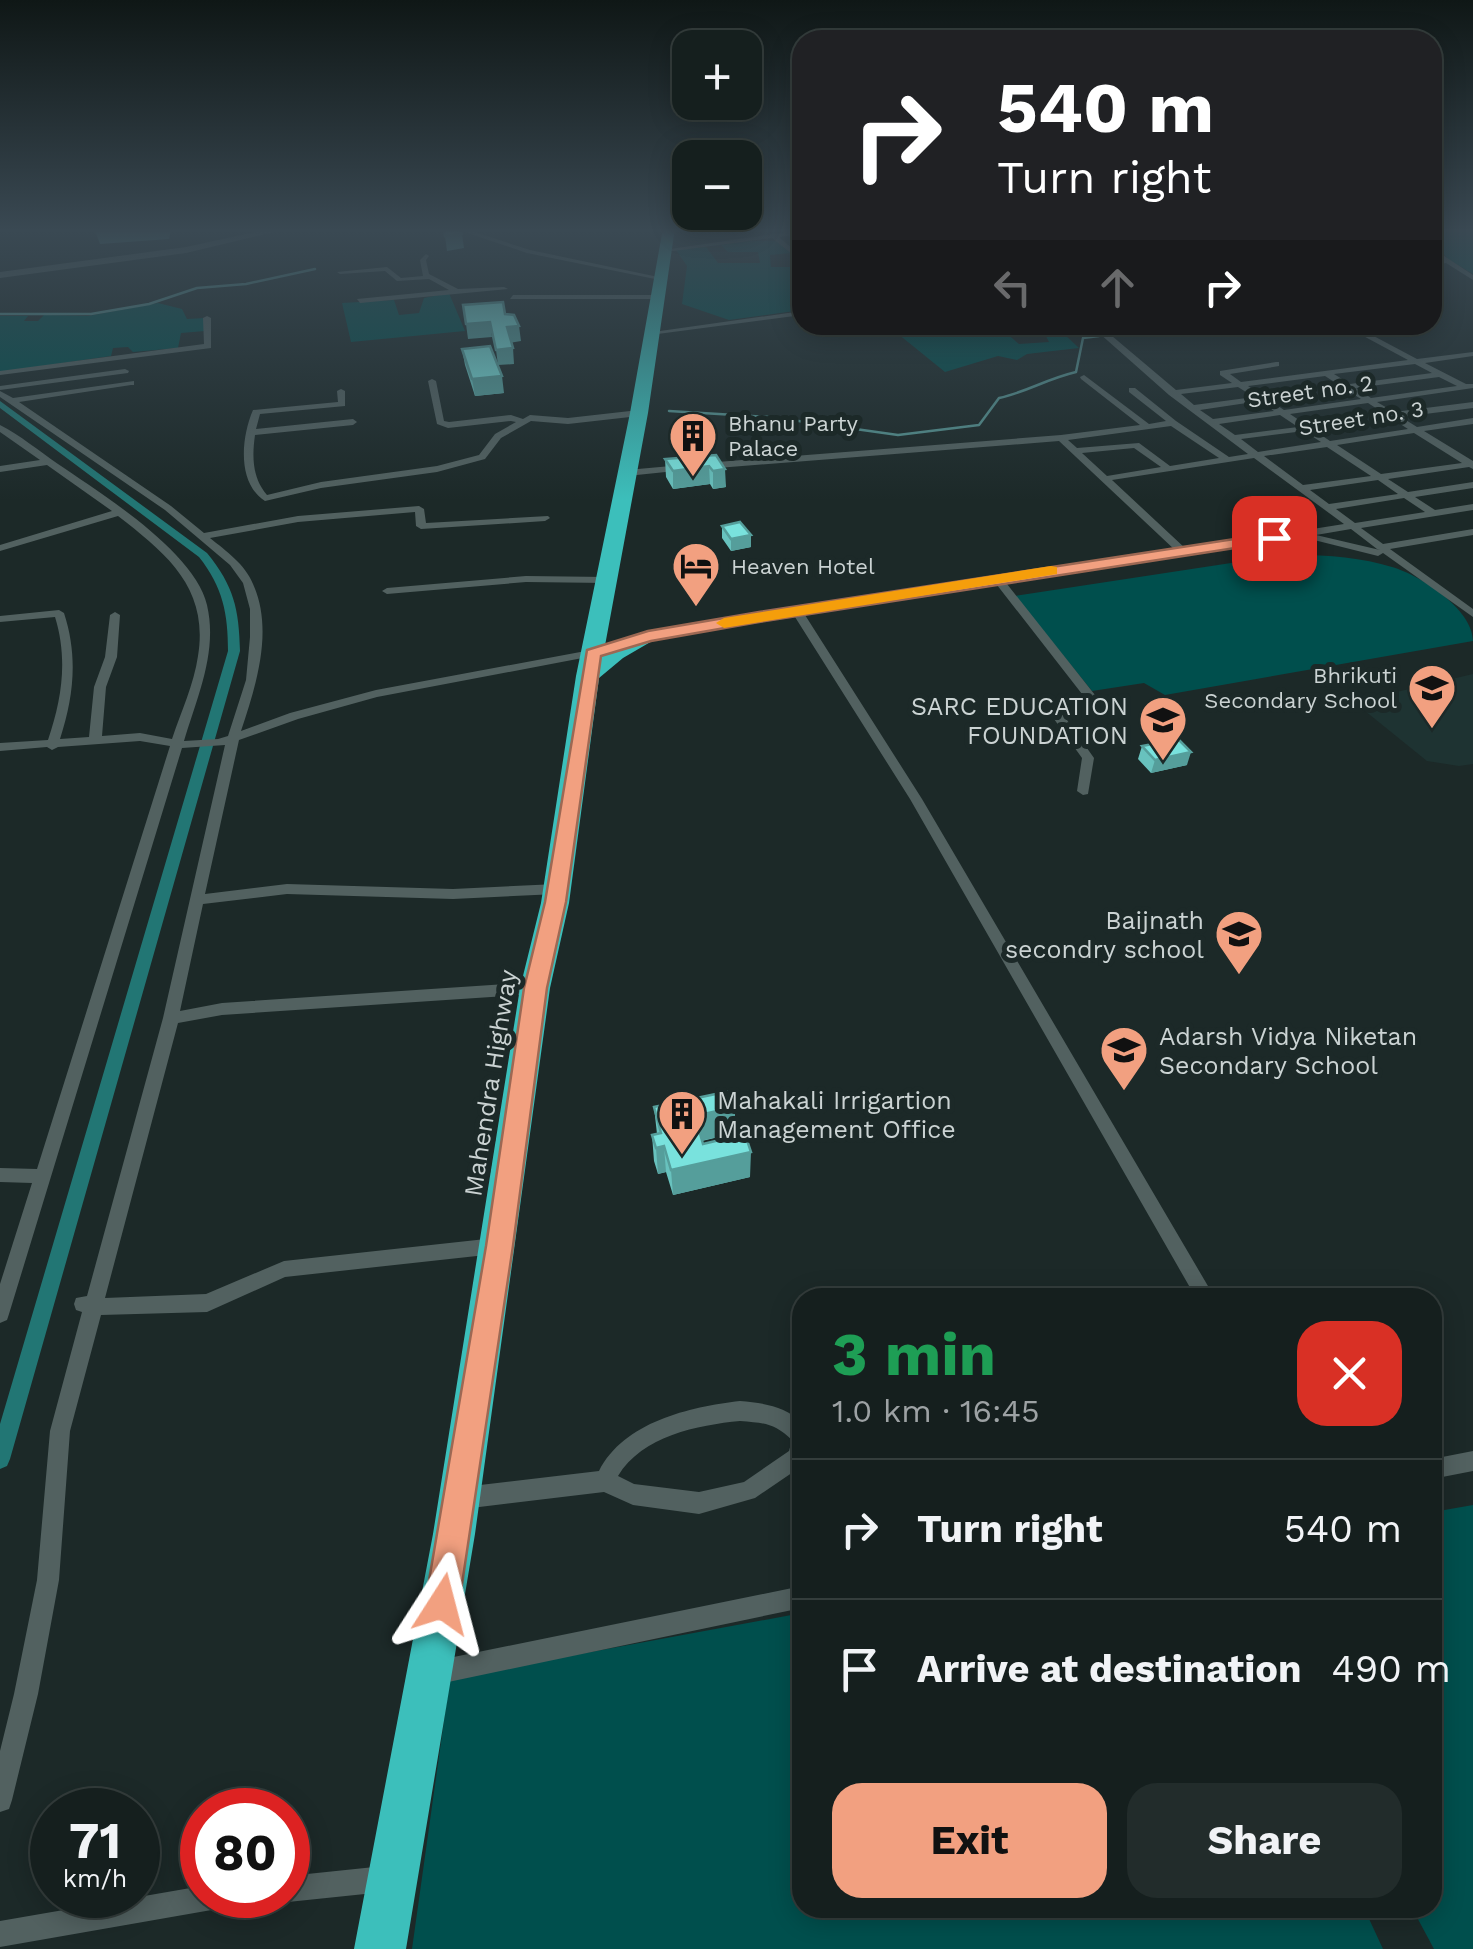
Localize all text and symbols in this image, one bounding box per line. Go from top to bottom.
map controls [672,30,762,230]
button: + [672,30,762,120]
text: 540 m [997,67,1214,149]
icon: right [832,70,962,200]
button: − [672,140,762,230]
text: Turn right [997,151,1211,204]
icon: left [985,260,1040,315]
icon: ahead [1090,260,1145,315]
icon: right [1195,260,1250,315]
street label: Street no. 2 [1246,370,1374,413]
street label: Street no. 3 [1297,396,1425,441]
building icon: Bhanu Party Palace [667,410,719,478]
place label: Bhanu Party Palace [728,411,859,461]
pin [1232,496,1317,581]
icon: arrive [1247,511,1302,566]
hotel icon: Heaven Hotel [670,540,722,608]
place label: Heaven Hotel [731,554,875,579]
school or university icon: Bhrikuti Secondary School [1406,662,1458,730]
place label: Bhrikuti Secondary School [1204,663,1397,713]
place label: SARC EDUCATION FOUNDATION [911,692,1128,750]
school or university icon: SARC EDUCATION FOUNDATION [1137,694,1189,762]
place label: Baijnath secondry school [1005,906,1204,964]
school or university icon: Baijnath secondry school [1213,908,1265,976]
street label: Mahendra Highway [458,968,523,1198]
place label: Adarsh Vidya Niketan Secondary School [1159,1022,1417,1080]
school or university icon: Adarsh Vidya Niketan Secondary School [1098,1024,1150,1092]
place label: Mahakali Irrigartion Management Office [717,1086,956,1144]
building icon: Mahakali Irrigartion Management Office [656,1088,708,1156]
text: 3 min [832,1319,996,1390]
button: close [1297,1321,1402,1426]
text: 1.0 km · 16:45 [832,1392,1040,1430]
icon: right [832,1502,887,1557]
text: Turn right [917,1507,1103,1551]
text: 540 m [1284,1507,1402,1551]
position arrow [390,1552,494,1656]
icon: arrive [832,1642,887,1697]
text: Arrive at destination [917,1647,1302,1691]
text: 490 m [1332,1647,1451,1691]
button: Exit [832,1783,1107,1898]
button: Share [1127,1783,1402,1898]
speed limit sign: 80 [180,1788,310,1918]
text: 71 [69,1811,121,1870]
text: km/h [63,1864,127,1893]

